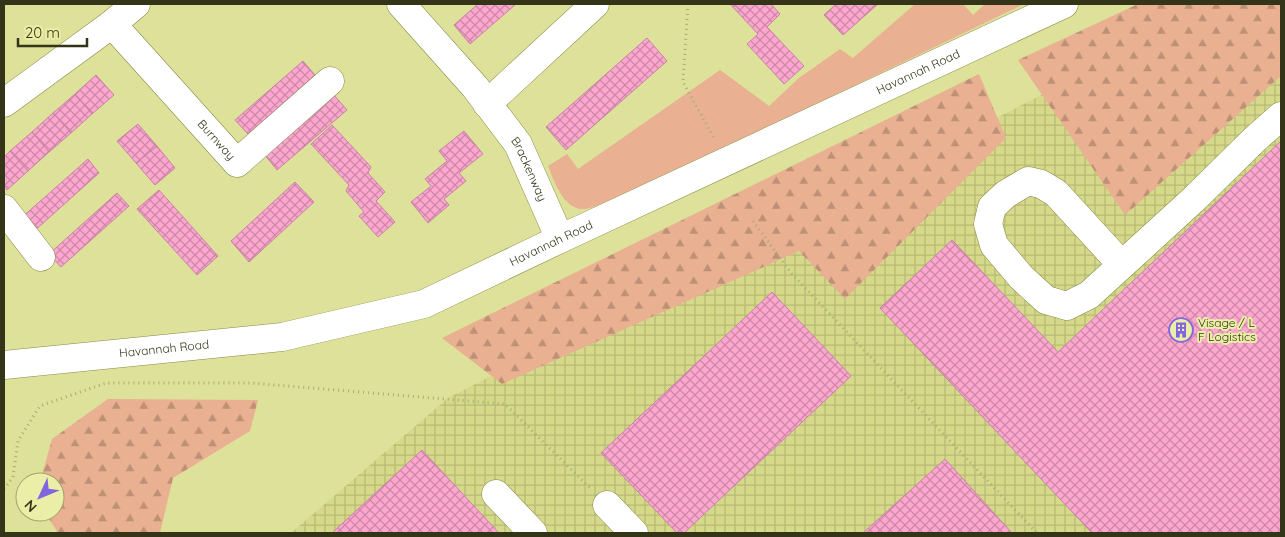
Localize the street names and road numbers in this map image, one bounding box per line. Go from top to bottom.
street label: Havannah Road [874,46,962,98]
street label: Burnway [195,116,239,163]
street label: Brackenway [508,134,550,203]
street label: Havannah Road [507,217,595,269]
street label: Havannah Road [118,336,210,360]

